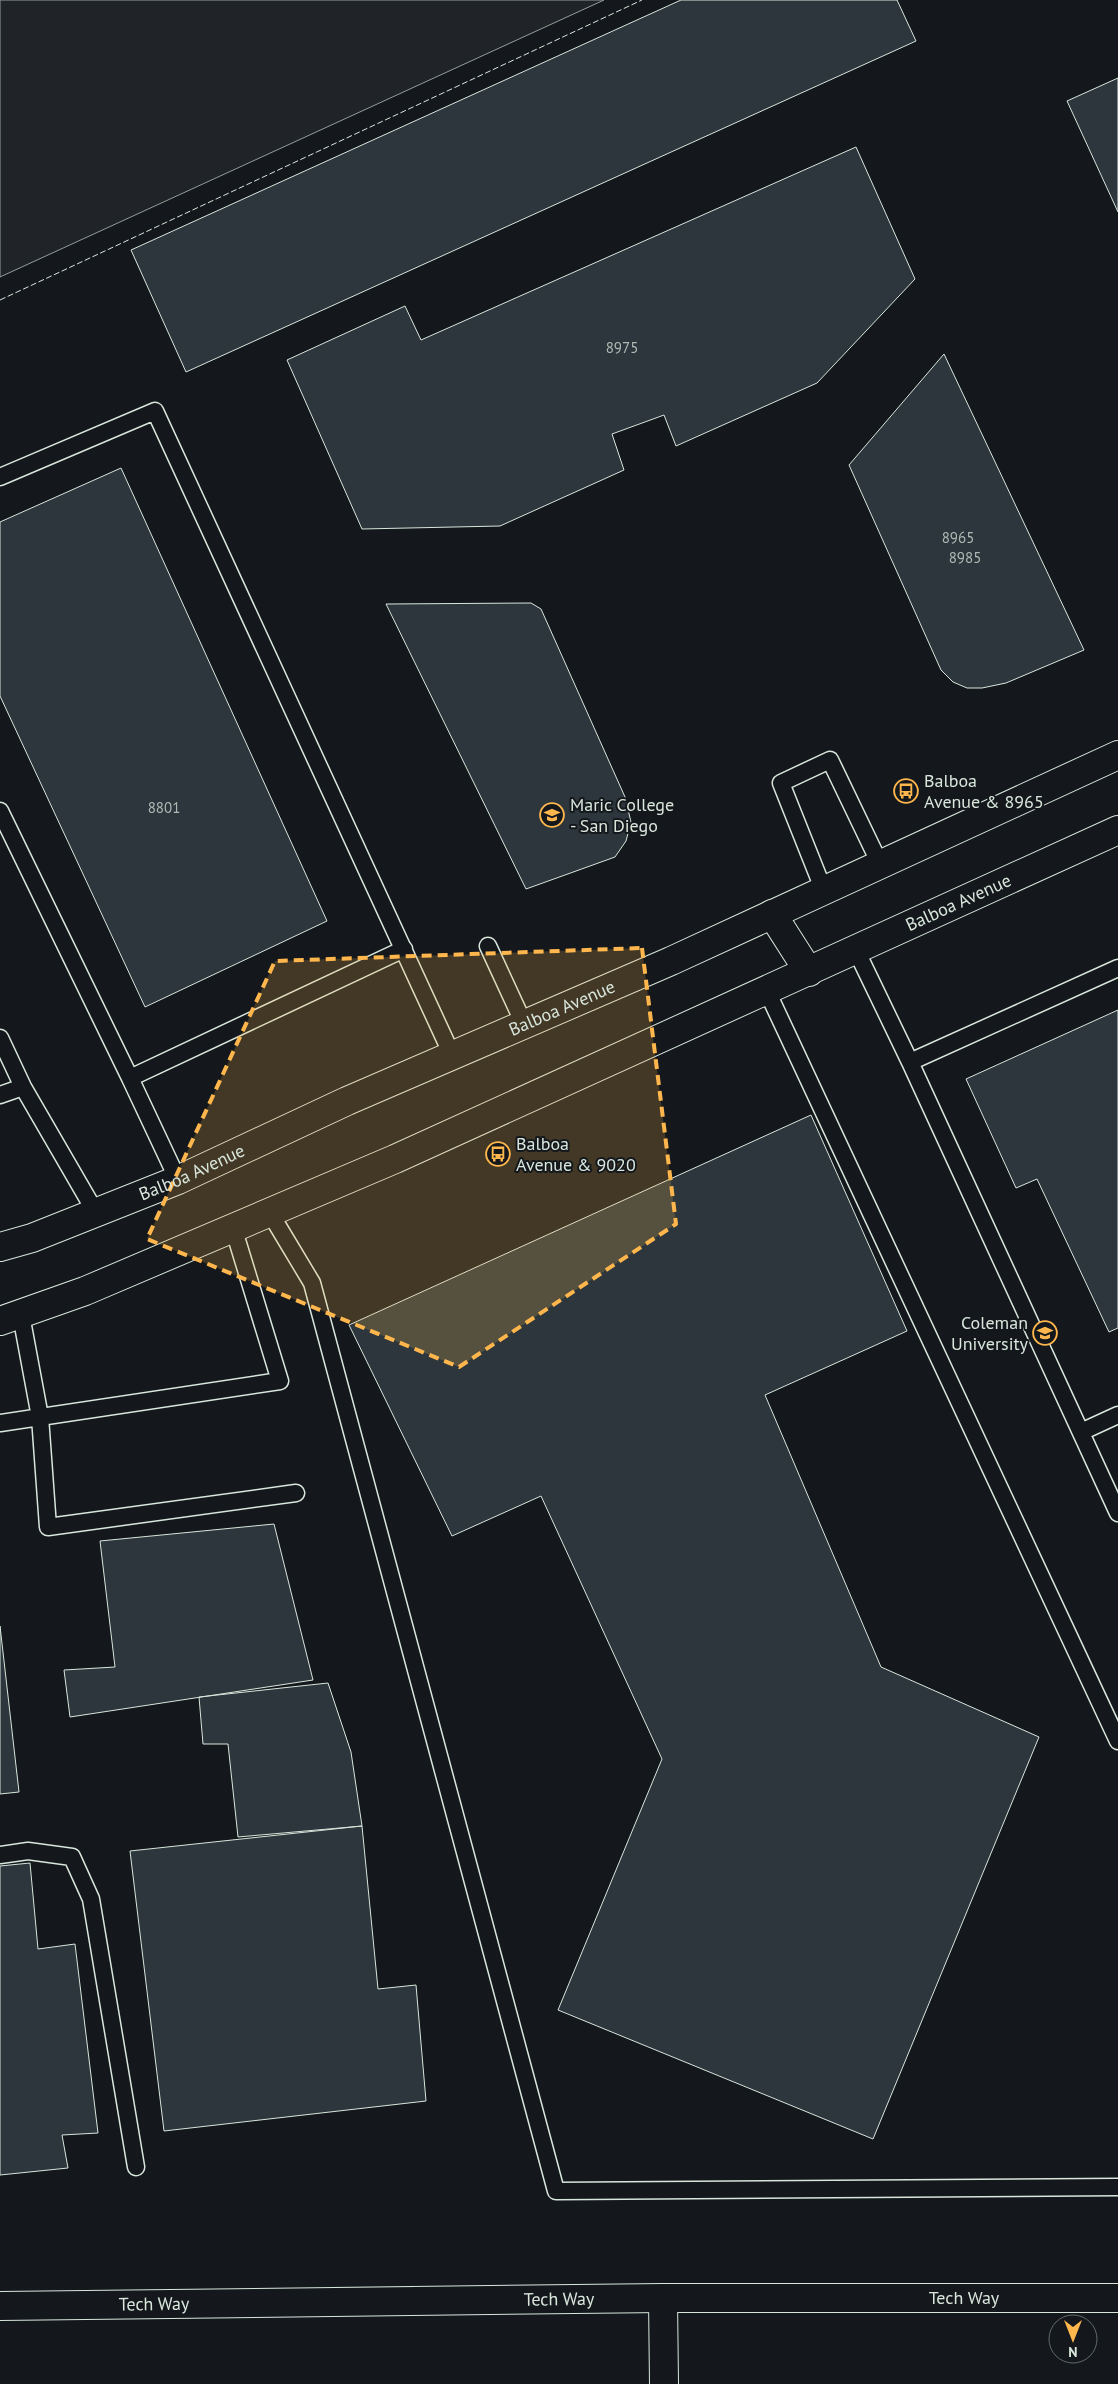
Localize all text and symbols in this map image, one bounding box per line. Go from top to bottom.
house number: 8975 [606,338,638,357]
house number: 8965 [942,528,974,547]
house number: 8985 [949,548,981,567]
place label: Balboa Avenue & 8965 [924,769,1044,813]
bus stop icon: Balboa Avenue & 8965 [893,778,919,804]
place label: Maric College - San Diego [570,793,674,837]
house number: 8801 [148,798,180,817]
school or university icon: Maric College - San Diego [539,802,565,828]
street label: Balboa Avenue [902,868,1015,936]
street label: Balboa Avenue [505,975,618,1041]
place label: Balboa Avenue & 9020 [516,1132,636,1176]
street label: Balboa Avenue [135,1138,248,1205]
bus stop icon: Balboa Avenue & 9020 [485,1141,511,1167]
place label: Coleman University [951,1311,1029,1355]
school or university icon: Coleman University [1032,1320,1058,1346]
street label: Tech Way [929,2286,1000,2309]
street label: Tech Way [524,2287,595,2311]
street label: Tech Way [119,2292,190,2316]
north arrow [1048,2314,1098,2364]
text: N [1068,2343,1078,2361]

